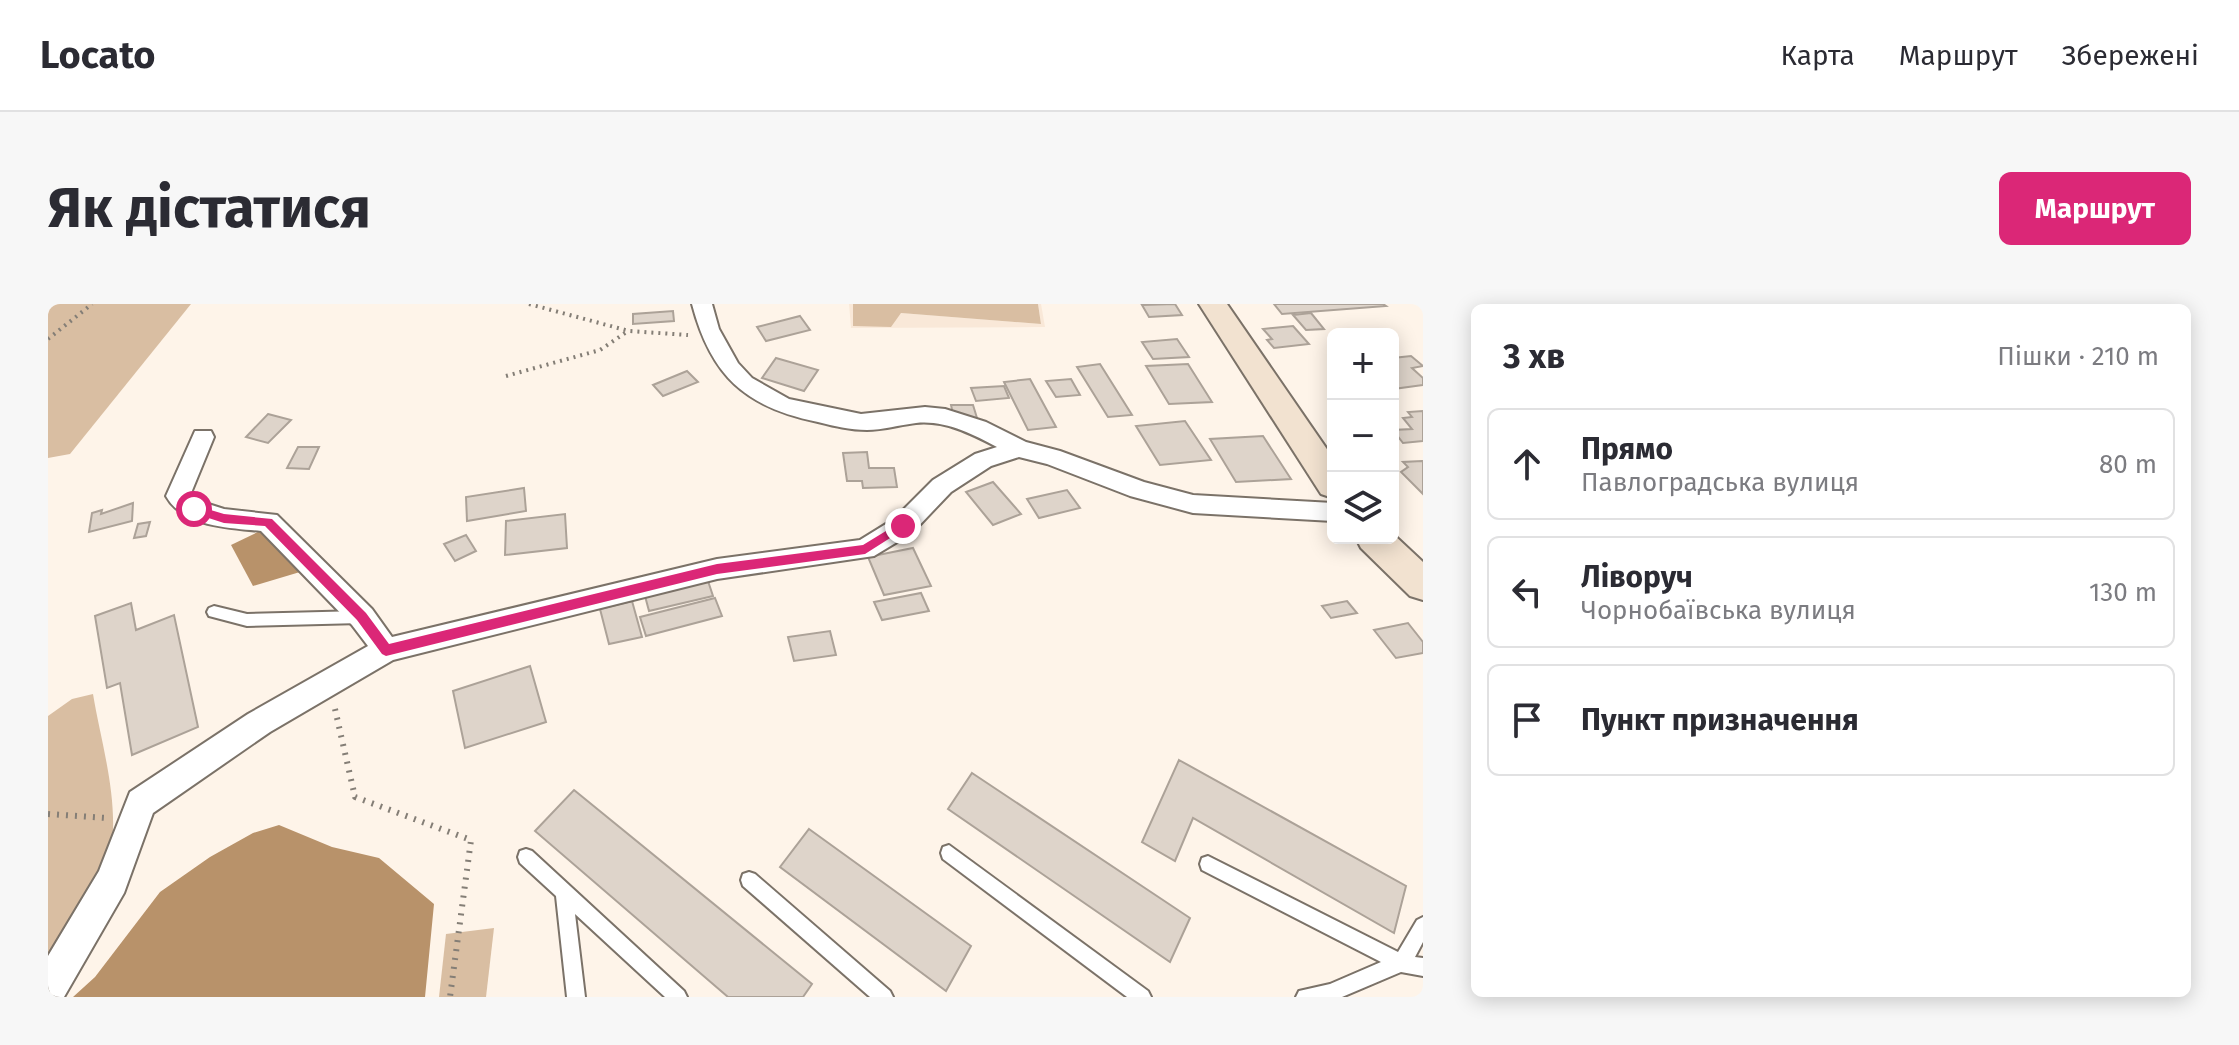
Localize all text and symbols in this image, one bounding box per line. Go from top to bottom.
text: Locato [40,32,156,78]
text: Карта [1781,39,1855,72]
text: Маршрут [1899,39,2018,72]
text: Збережені [2062,39,2199,72]
button: Маршрут [1999,172,2191,245]
text: Як дістатися [48,175,371,242]
map controls [1327,328,1399,544]
button: + [1327,328,1399,400]
text: 3 хв [1503,336,1565,377]
text: Пішки · 210 m [1997,341,2159,372]
button: − [1327,400,1399,472]
text: Прямо [1581,431,1673,467]
icon: ahead [1505,442,1549,486]
text: 80 m [2099,449,2157,480]
text: Павлоградська вулиця [1581,467,1859,498]
button: layers [1327,472,1399,544]
route start [176,491,212,527]
route end [885,508,921,544]
text: Ліворуч [1581,559,1693,595]
icon: left [1505,570,1549,614]
text: 130 m [2089,577,2157,608]
text: Чорнобаївська вулиця [1581,595,1856,626]
icon: arrive [1505,698,1549,742]
text: Пункт призначення [1581,702,1859,738]

